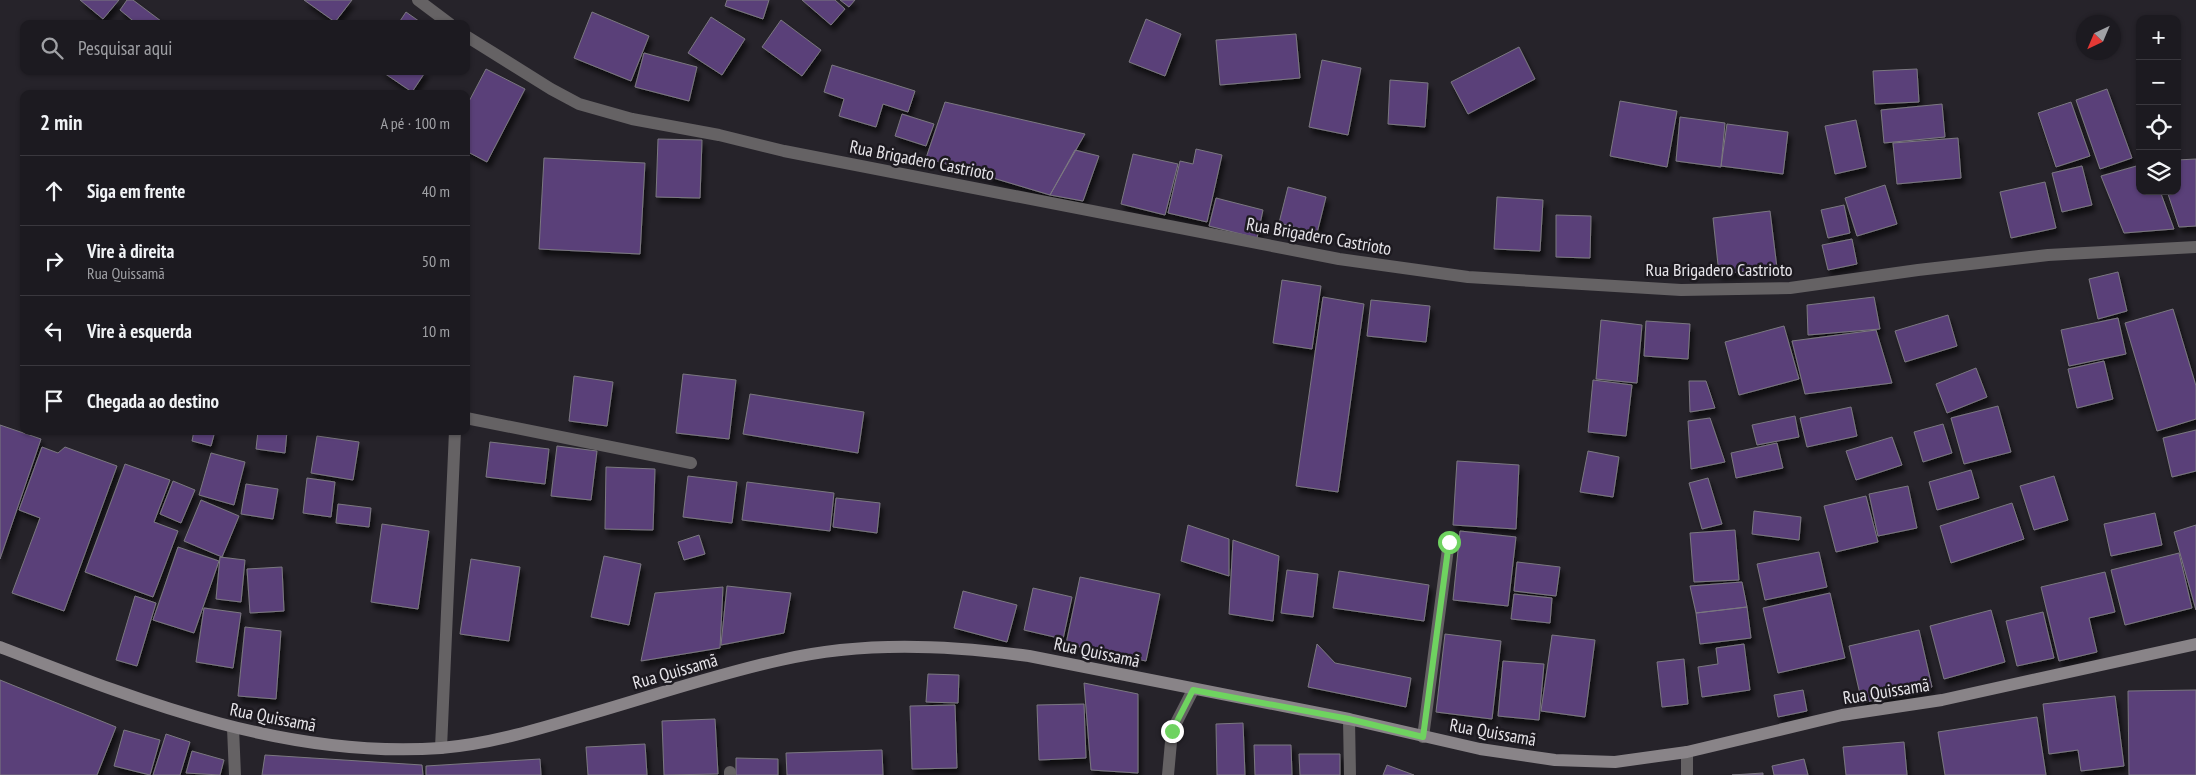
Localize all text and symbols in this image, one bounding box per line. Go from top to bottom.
north arrow [2076,15,2121,60]
map controls [2136,15,2181,195]
button: + [2136,15,2181,60]
search box [20,20,470,75]
icon: search [38,34,66,62]
text: Pesquisar aqui [78,36,172,60]
button: − [2136,60,2181,105]
button: locate [2136,105,2181,150]
text: 2 min [40,109,82,136]
text: A pé · 100 m [380,113,450,133]
street label: Rua Brigadero Castrioto [848,135,997,185]
button: layers [2136,150,2181,195]
icon: ahead [40,177,68,205]
text: Siga em frente [87,179,185,203]
text: 40 m [422,181,450,201]
street label: Rua Brigadero Castrioto [1245,212,1394,260]
text: Vire à direita [87,239,174,263]
icon: right [40,247,68,275]
text: 50 m [422,251,450,271]
street label: Rua Brigadero Castrioto [1646,258,1793,281]
text: Rua Quissamã [87,263,165,283]
icon: left [40,317,68,345]
text: Vire à esquerda [87,319,192,343]
text: 10 m [422,321,450,341]
icon: arrive [40,387,68,415]
text: Chegada ao destino [87,389,219,413]
route start [1438,531,1461,554]
street label: Rua Quissamã [1052,632,1142,672]
street label: Rua Quissamã [630,648,720,694]
street label: Rua Quissamã [1841,673,1931,709]
street label: Rua Quissamã [228,697,318,737]
street label: Rua Quissamã [1448,713,1538,751]
route end [1161,720,1184,743]

